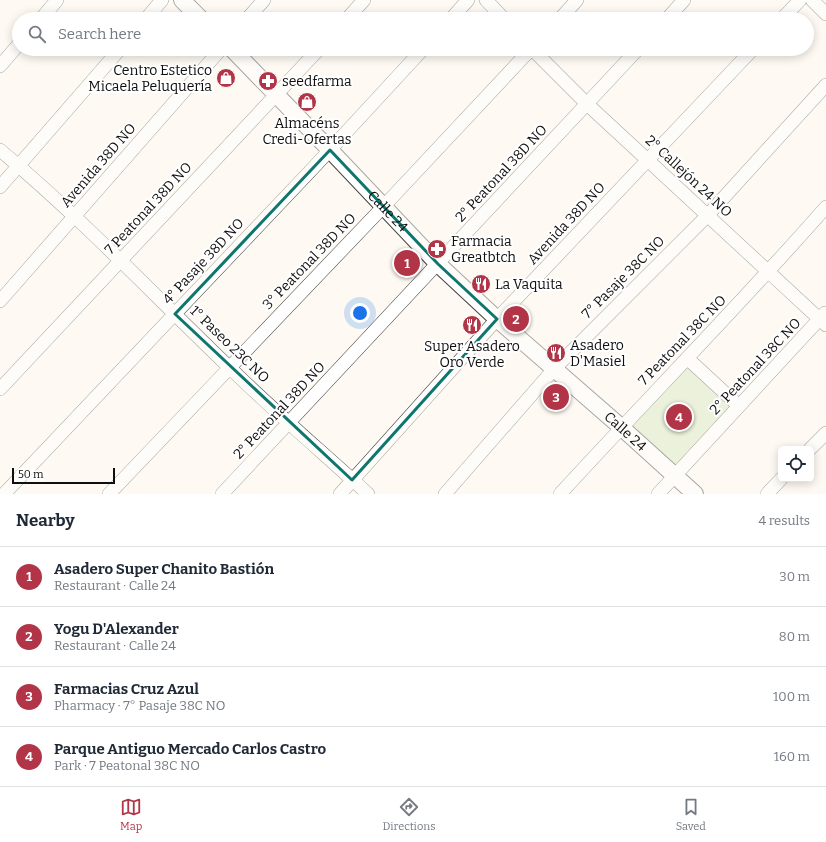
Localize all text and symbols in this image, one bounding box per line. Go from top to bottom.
search box [12,12,814,56]
icon: search [26,23,48,45]
text: Search here [58,25,141,43]
place label: Centro Estetico Micaela Peluquería [88,62,212,95]
shop icon: Centro Estetico Micaela Peluquería [215,67,237,89]
pharmacy icon: seedfarma [257,70,279,92]
place label: seedfarma [282,73,352,90]
shop icon: Almacéns Credi-Ofertas [296,91,318,113]
place label: Almacéns Credi-Ofertas [262,115,352,148]
street label: Avenida 38D NO [57,120,140,211]
street label: 2° Peatonal 38D NO [452,121,551,225]
street label: 2° Callejón 24 NO [642,132,735,221]
street label: 7 Peatonal 38D NO [101,159,195,258]
street label: Avenida 38D NO [524,179,609,268]
street label: Calle 24 [364,187,411,236]
street label: 3° Peatonal 38D NO [259,210,360,313]
street label: 4° Pasaje 38D NO [159,215,248,308]
street label: 7° Pasaje 38C NO [578,232,668,322]
place label: Farmacia Greatbtch [451,233,516,266]
pharmacy icon: Farmacia Greatbtch [426,238,448,260]
pin: 1 [394,248,420,278]
restaurant icon: La Vaquita [470,273,492,295]
place label: La Vaquita [495,276,563,293]
street label: 7 Peatonal 38C NO [635,292,730,389]
street label: 1° Paseo 23C NO [186,302,273,386]
your location [350,303,370,323]
pin: 2 [503,304,529,334]
restaurant icon: Super Asadero Oro Verde [461,314,483,336]
street label: 2° Peatonal 38C NO [706,315,804,418]
place label: Asadero D'Masiel [570,337,625,370]
place label: Super Asadero Oro Verde [424,338,520,371]
restaurant icon: Asadero D'Masiel [545,342,567,364]
street label: 2° Peatonal 38D NO [230,358,329,462]
pin: 3 [543,382,569,412]
pin: 4 [666,402,692,432]
street label: Calle 24 [601,408,650,455]
map controls [778,446,814,482]
button: locate [778,446,814,482]
scale bar [12,466,115,485]
text: 50 m [18,468,44,481]
text: Nearby [16,510,75,531]
text: 4 results [758,513,810,528]
text: Asadero Super Chanito Bastión [54,560,274,578]
text: 1 [26,569,32,584]
text: 30 m [779,569,810,584]
text: Restaurant · Calle 24 [54,578,176,593]
text: Yogu D'Alexander [54,620,179,638]
text: 2 [25,629,33,644]
text: 80 m [779,629,810,644]
text: Restaurant · Calle 24 [54,638,176,653]
text: Farmacias Cruz Azul [54,680,199,698]
text: 3 [25,689,33,704]
text: 100 m [773,689,810,704]
text: Pharmacy · 7° Pasaje 38C NO [54,698,225,713]
text: Parque Antiguo Mercado Carlos Castro [54,740,326,758]
text: 4 [25,749,33,764]
text: 160 m [774,749,810,764]
text: Park · 7 Peatonal 38C NO [54,758,200,773]
tab: Map [120,796,142,833]
tab: Directions [383,796,435,833]
tab: Saved [676,796,706,833]

